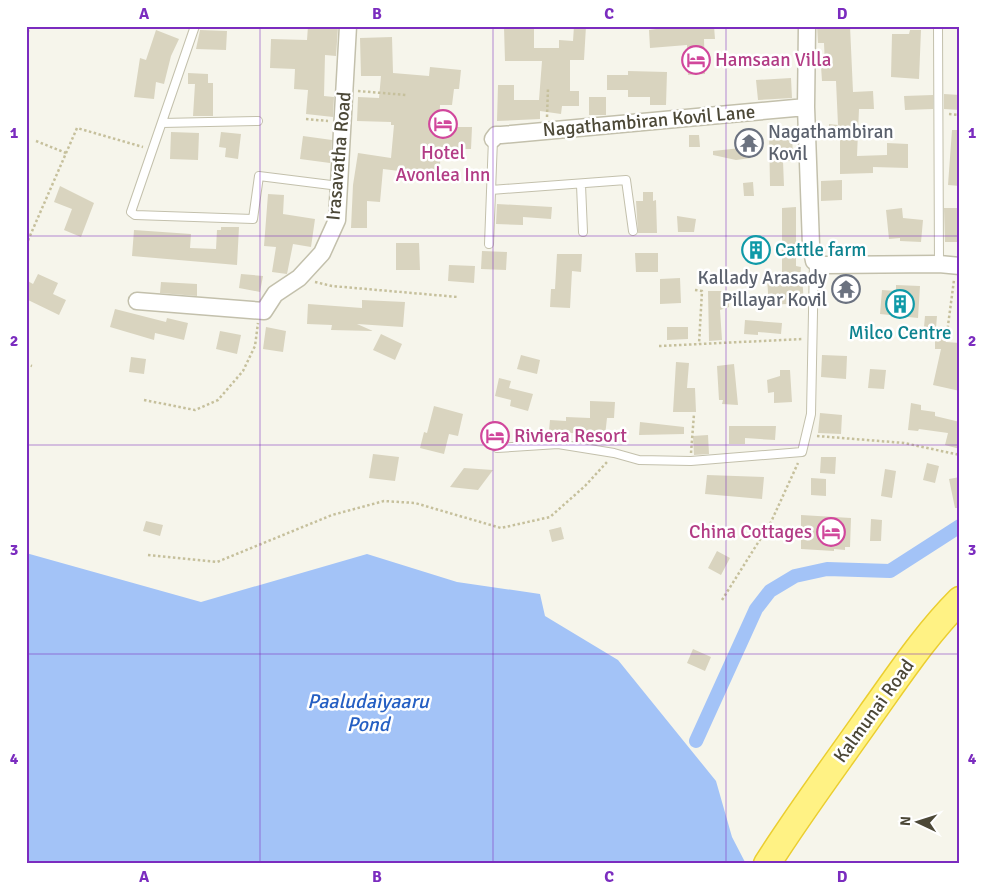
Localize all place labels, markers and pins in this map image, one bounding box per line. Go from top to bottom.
hotel icon: Hamsaan Villa [681,45,711,75]
place label: Hamsaan Villa [715,48,831,72]
hotel icon: Hotel Avonlea Inn [428,109,458,139]
place label: Nagathambiran Kovil [768,120,894,166]
temple icon: Nagathambiran Kovil [734,128,764,158]
place label: Hotel Avonlea Inn [396,141,490,187]
building icon: Cattle farm [741,235,771,265]
place label: Cattle farm [775,238,866,262]
place label: Kallady Arasady Pillayar Kovil [697,266,827,312]
temple icon: Kallady Arasady Pillayar Kovil [831,274,861,304]
building icon: Milco Centre [885,289,915,319]
place label: Milco Centre [849,321,951,345]
hotel icon: Riviera Resort [480,421,510,451]
place label: Riviera Resort [514,424,627,448]
hotel icon: China Cottages [816,517,846,547]
place label: China Cottages [689,520,812,544]

